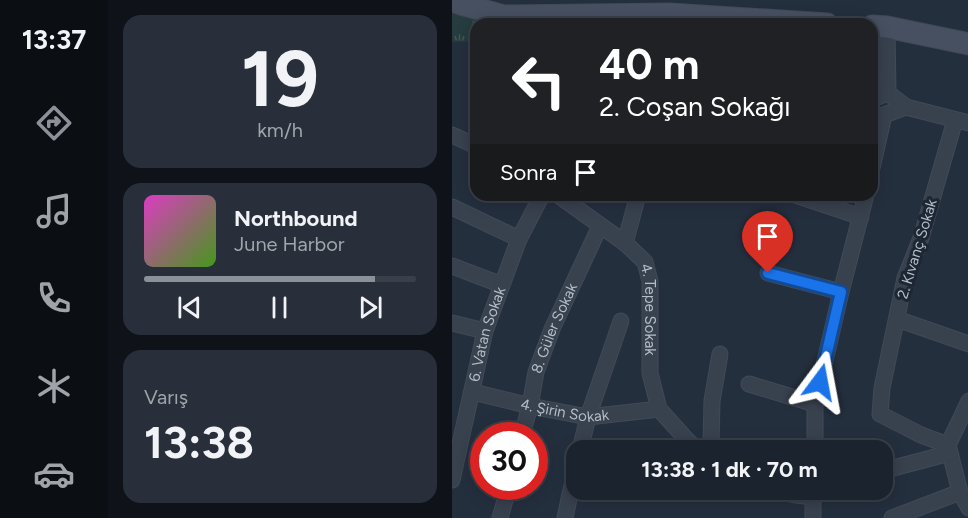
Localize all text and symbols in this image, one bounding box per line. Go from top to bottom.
text: 13:37 [22,23,86,56]
text: 19 [241,32,319,126]
text: 40 m [599,39,699,90]
icon: left [500,42,578,120]
text: 2. Coşan Sokağı [599,90,791,123]
icon: directions [33,102,75,144]
text: km/h [257,118,303,142]
icon: arrive [569,156,602,189]
text: Sonra [500,159,557,186]
icon: music [33,190,75,232]
street label: 2. Kıvanç Sokak [893,196,941,301]
text: Northbound [234,205,358,232]
pin [742,211,793,273]
icon: arrive [751,220,784,253]
text: June Harbor [234,232,345,256]
street label: 4. Tepe Sokak [637,261,659,356]
icon: phone [33,277,75,319]
street label: 8. Güler Sokak [527,280,581,376]
street label: 6. Vatan Sokak [465,284,510,383]
icon: previous [173,291,206,324]
icon: pause [263,291,296,324]
icon: next [354,291,387,324]
position arrow [788,350,852,414]
icon: climate [33,365,75,407]
text: Varış [144,385,188,409]
street label: 4. Şirin Sokak [519,395,611,426]
text: 13:38 [144,415,254,469]
speed limit sign: 30 [470,422,548,500]
icon: car [33,453,75,495]
text: 13:38 · 1 dk · 70 m [641,456,818,483]

